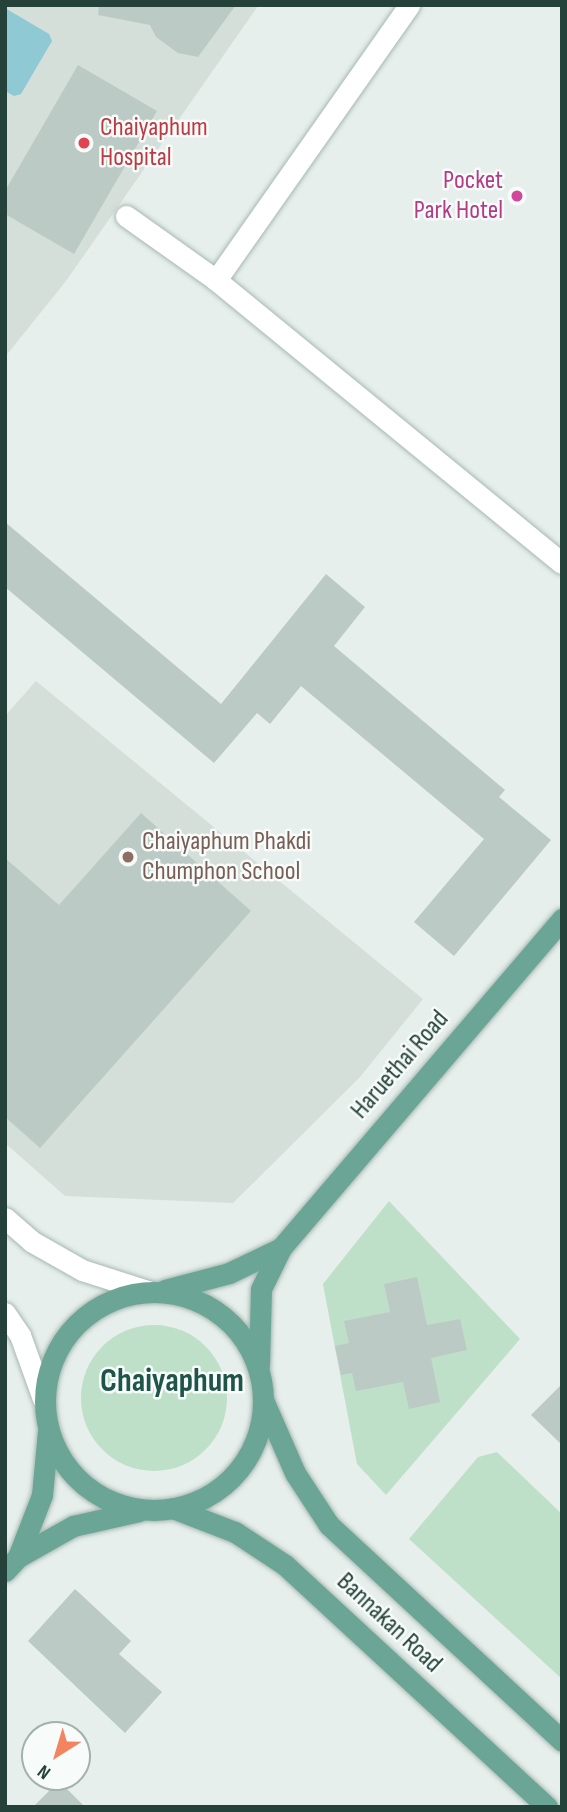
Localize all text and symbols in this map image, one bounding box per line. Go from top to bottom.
place label: Chaiyaphum Hospital [100,112,208,174]
marker: Chaiyaphum Hospital [74,133,94,153]
place label: Pocket Park Hotel [414,165,503,227]
marker: Pocket Park Hotel [509,188,525,204]
place label: Chaiyaphum Phakdi Chumphon School [142,826,311,888]
marker: Chaiyaphum Phakdi Chumphon School [120,849,136,865]
street label: Haruethai Road [345,1004,455,1126]
district label: Chaiyaphum [100,1362,244,1402]
street label: Bannakan Road [330,1566,448,1680]
north arrow [21,1721,91,1791]
text: N [33,1759,55,1784]

